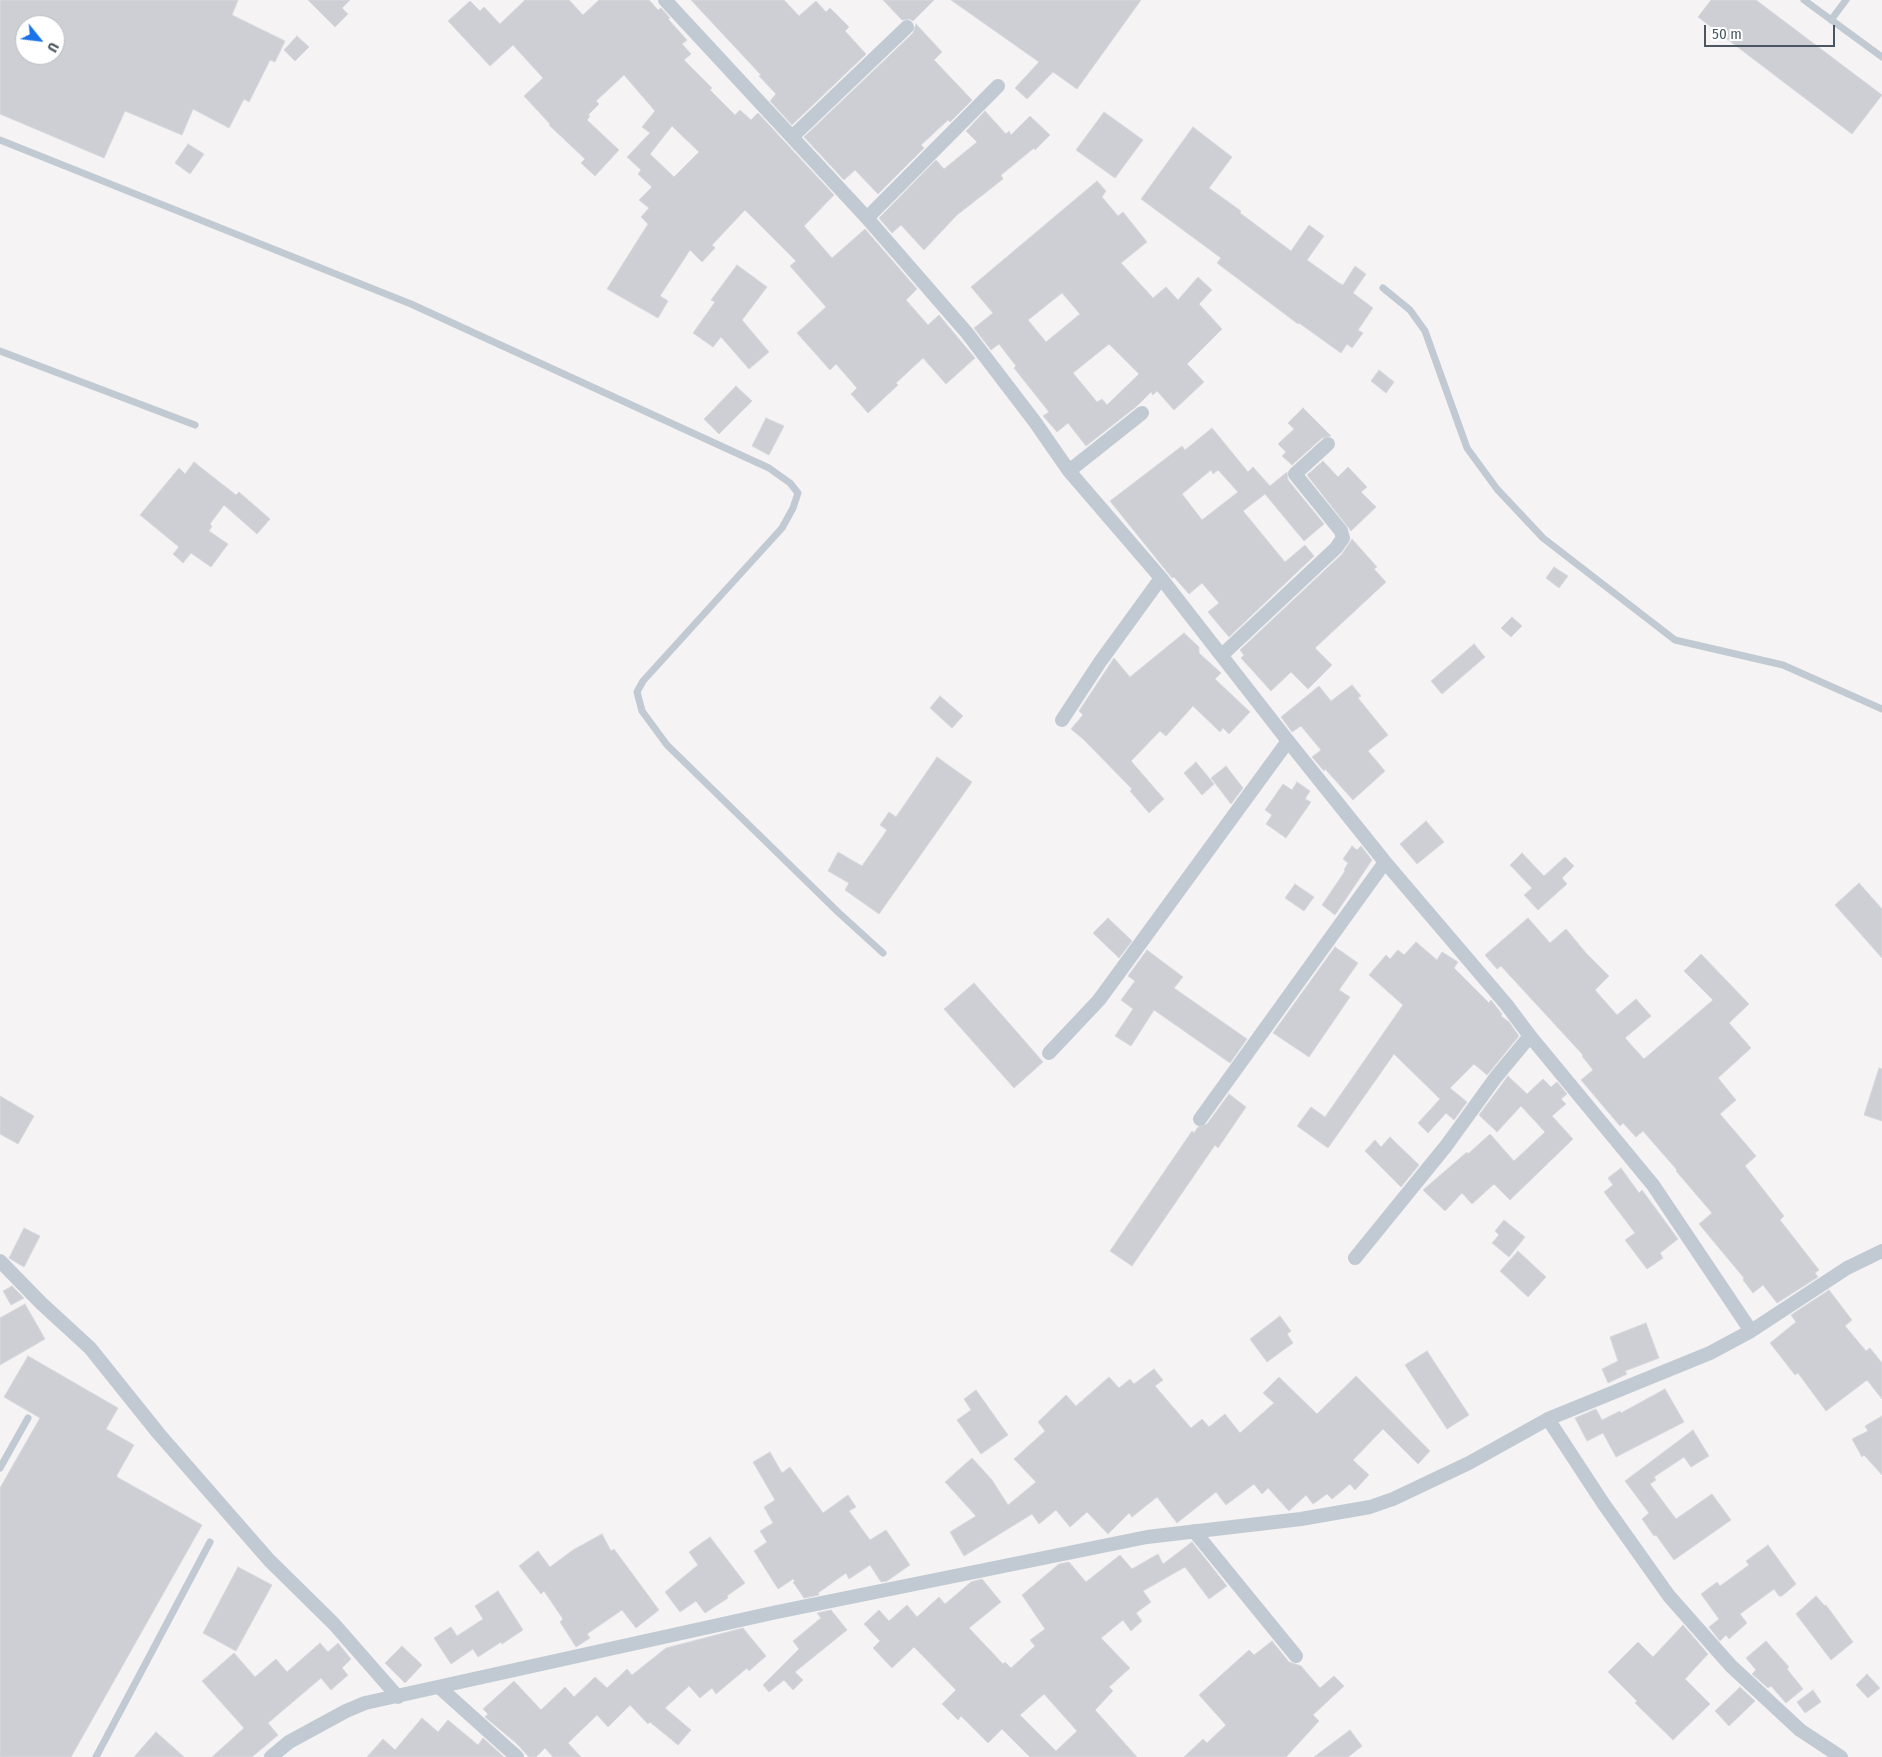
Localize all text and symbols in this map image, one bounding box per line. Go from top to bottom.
north arrow [15,15,65,65]
scale bar [1707,15,1838,47]
text: 50 m [1712,25,1742,43]
text: U [43,39,62,55]

